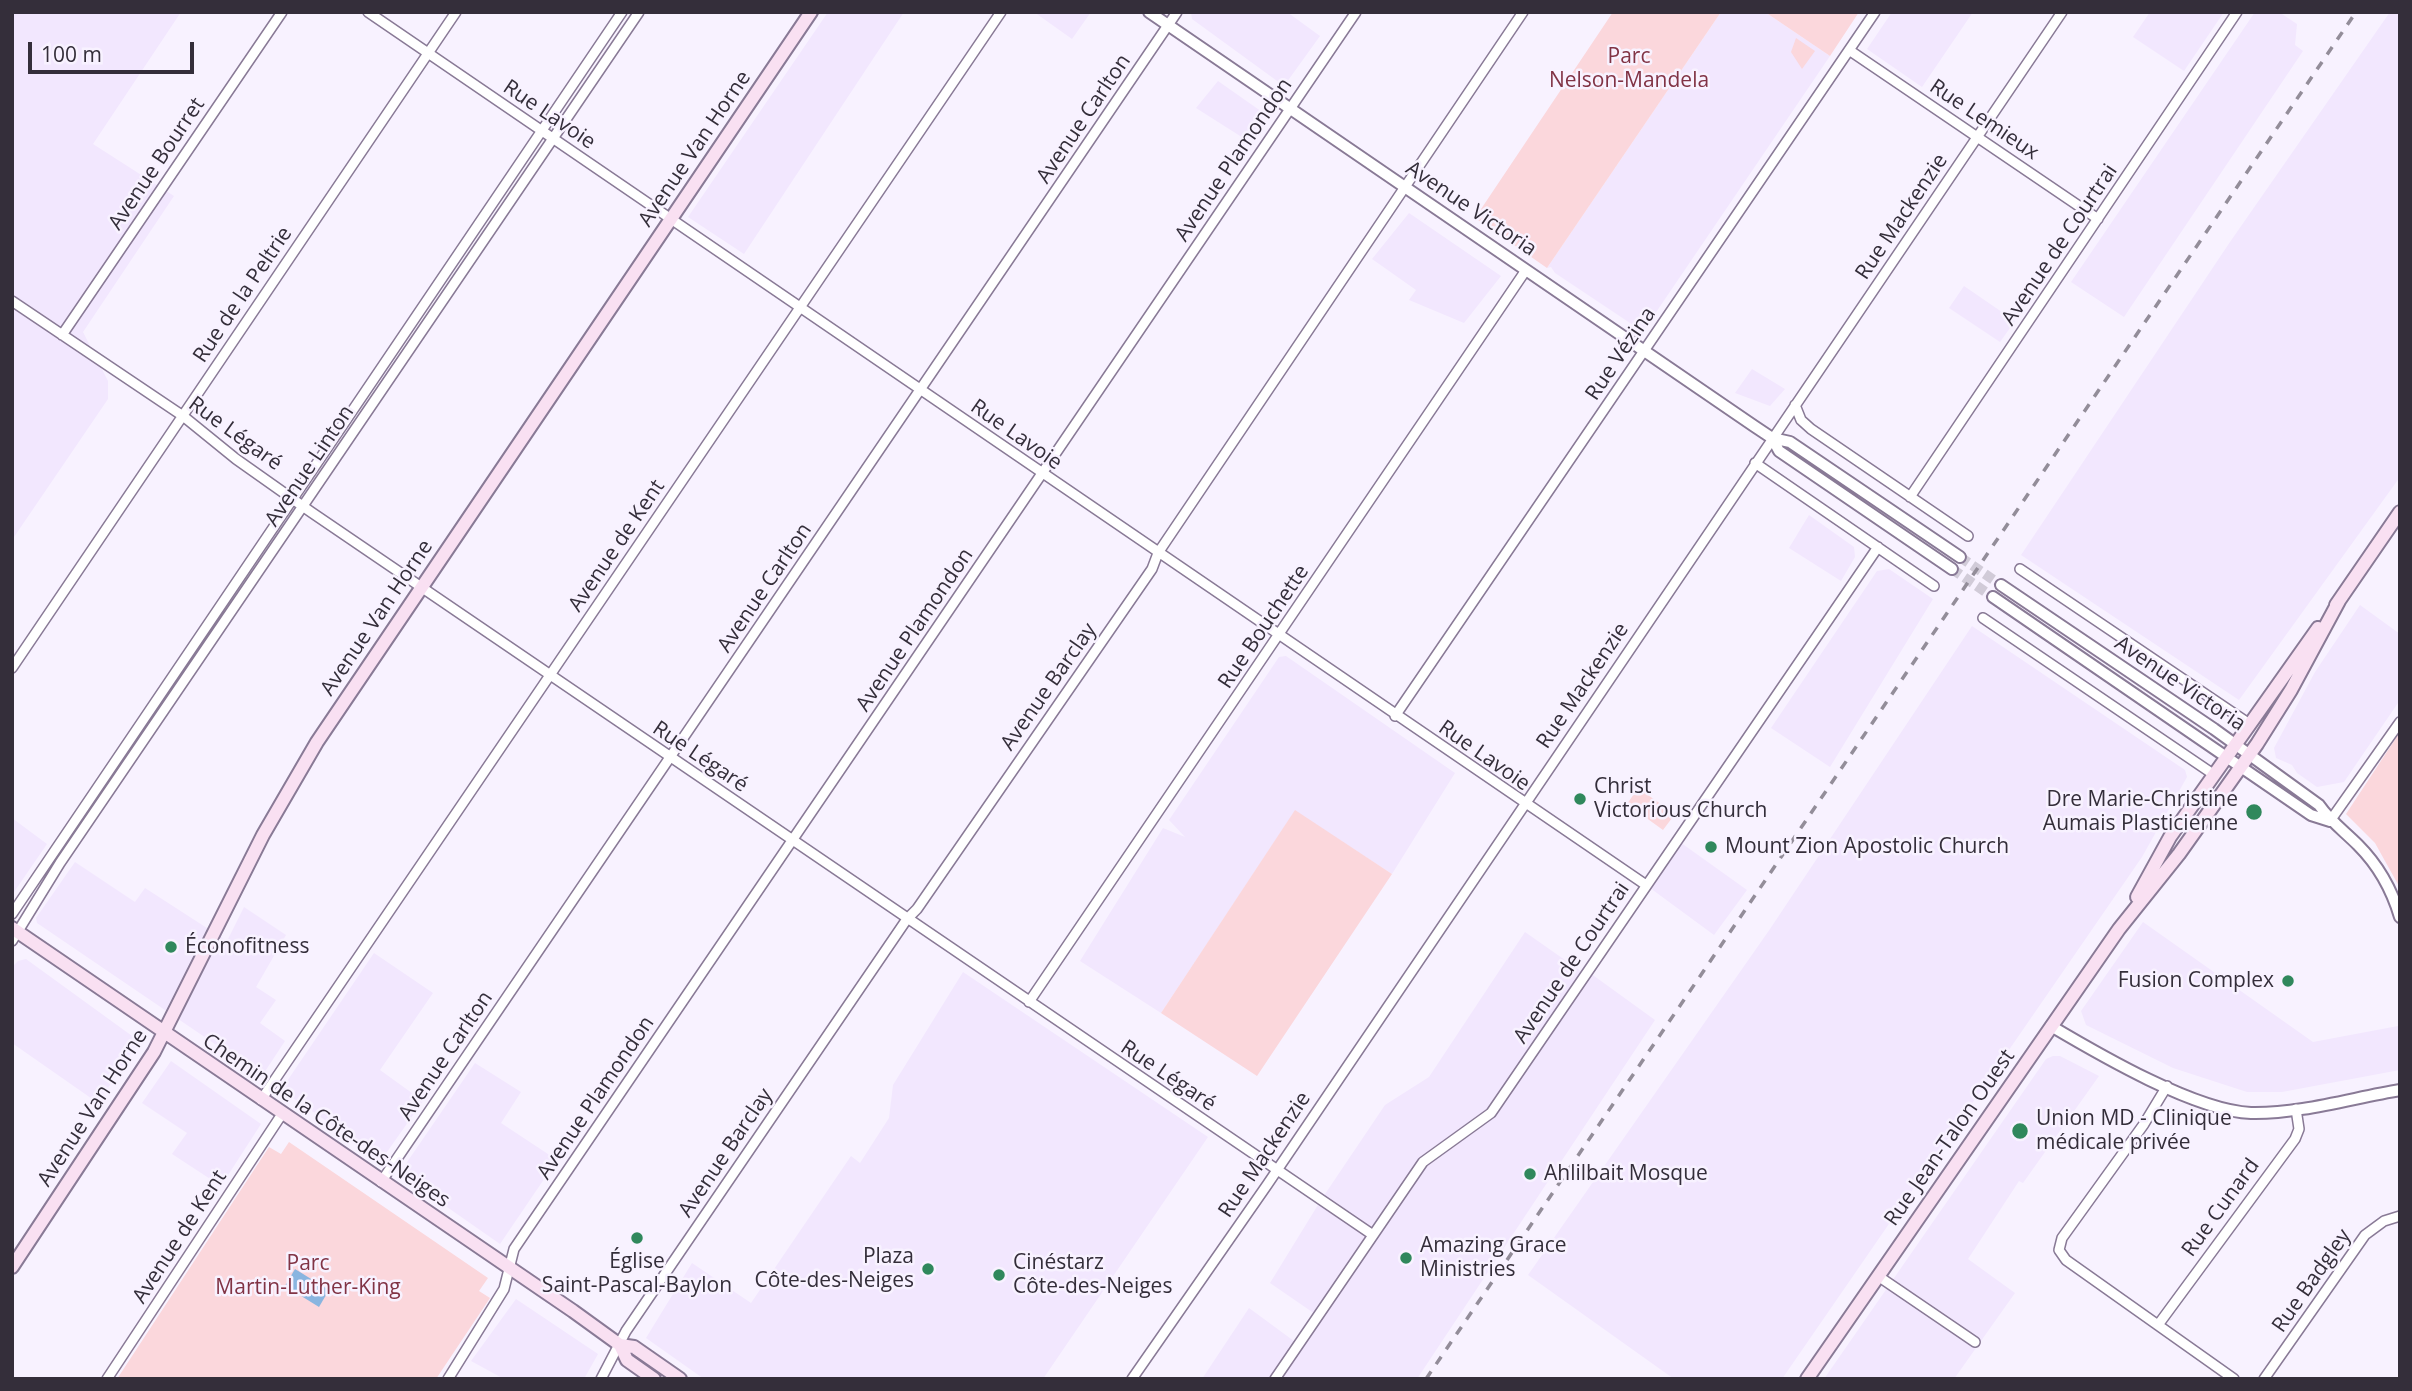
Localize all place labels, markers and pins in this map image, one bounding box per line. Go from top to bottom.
place label: Christ Victorious Church [1594,774,1767,824]
place label: Dre Marie-Christine Aumais Plasticienne [2043,787,2238,837]
marker: Christ Victorious Church [1572,791,1588,807]
marker: Dre Marie-Christine Aumais Plasticienne [2244,802,2264,822]
place label: Mount Zion Apostolic Church [1725,834,2009,860]
marker: Mount Zion Apostolic Church [1703,839,1719,855]
place label: Éconofitness [185,934,309,960]
marker: Éconofitness [163,939,179,955]
place label: Fusion Complex [2118,968,2274,994]
marker: Fusion Complex [2280,973,2296,989]
place label: Union MD - Clinique médicale privée [2036,1106,2232,1156]
marker: Union MD - Clinique médicale privée [2010,1121,2030,1141]
place label: Ahlilbait Mosque [1544,1161,1708,1187]
marker: Ahlilbait Mosque [1522,1166,1538,1182]
marker: Église Saint-Pascal-Baylon [629,1230,645,1246]
place label: Amazing Grace Ministries [1420,1233,1567,1283]
place label: Plaza Côte-des-Neiges [755,1244,914,1294]
place label: Église Saint-Pascal-Baylon [542,1249,732,1299]
place label: Cinéstarz Côte-des-Neiges [1013,1250,1172,1300]
marker: Amazing Grace Ministries [1398,1250,1414,1266]
marker: Plaza Côte-des-Neiges [920,1261,936,1277]
marker: Cinéstarz Côte-des-Neiges [991,1267,1007,1283]

